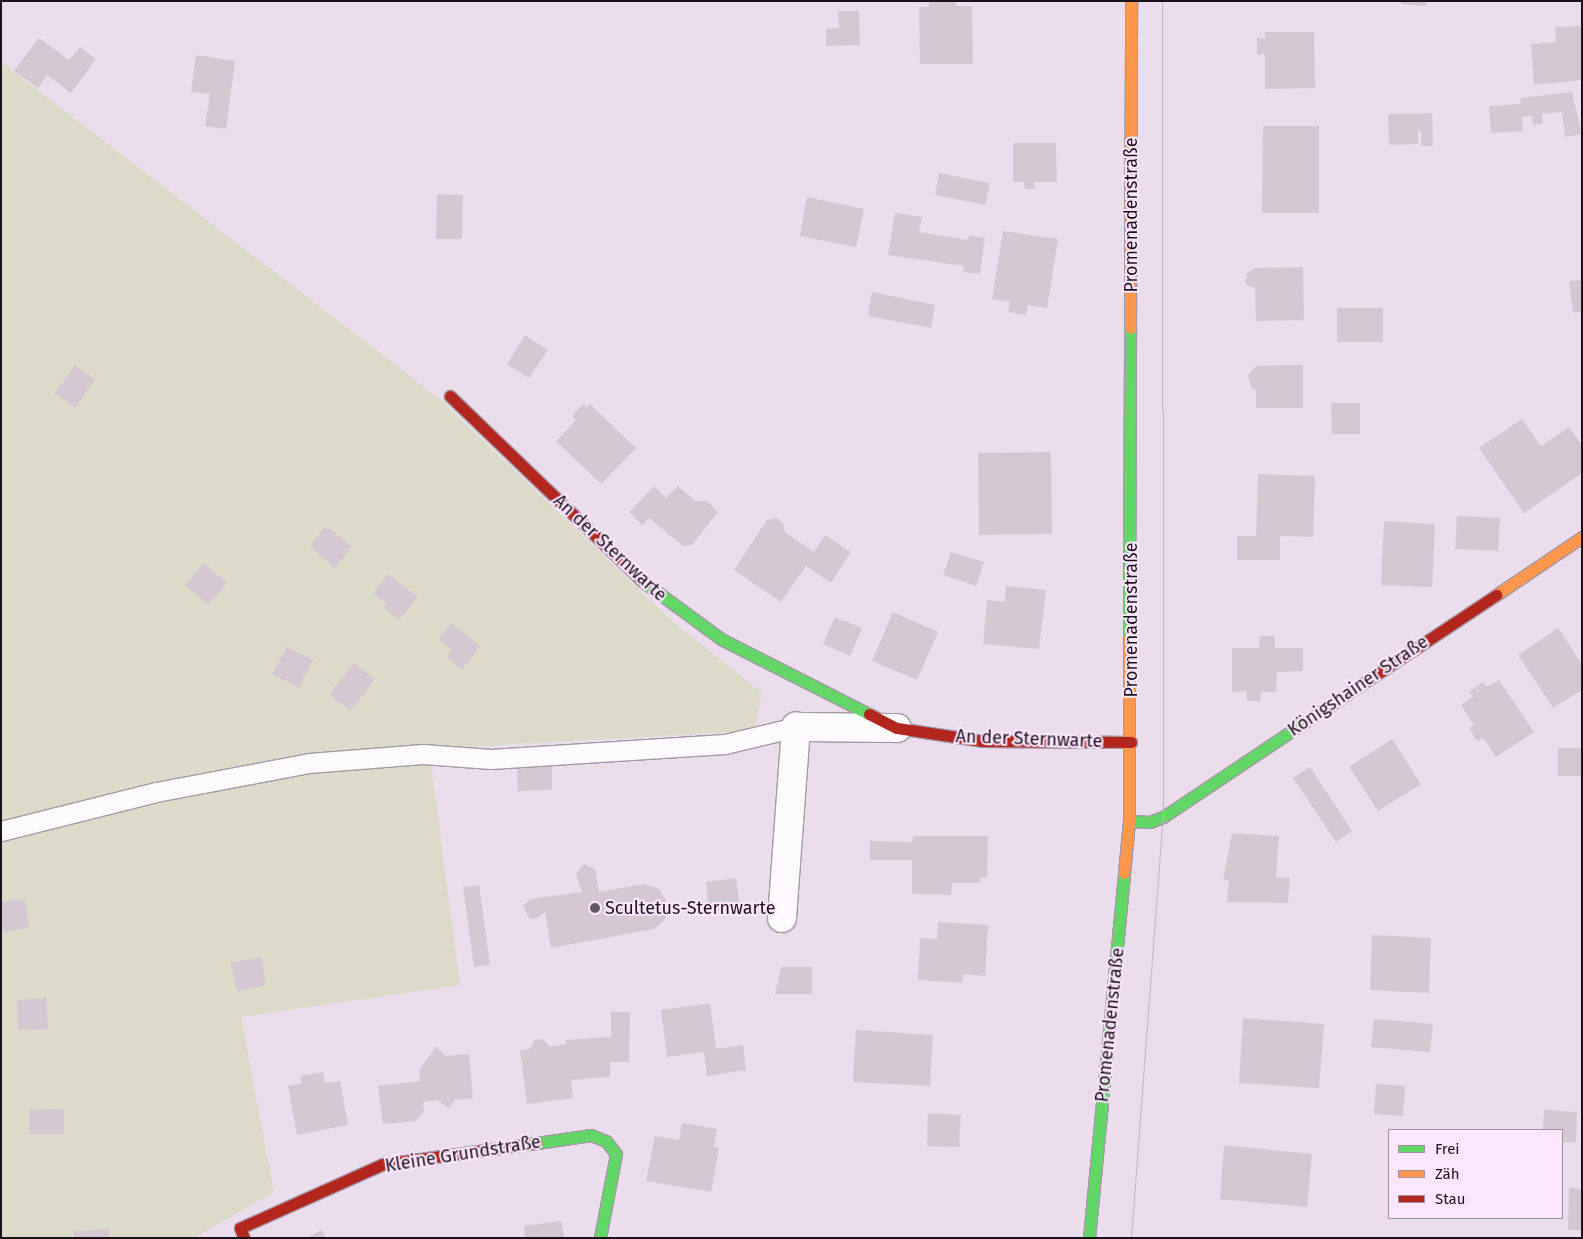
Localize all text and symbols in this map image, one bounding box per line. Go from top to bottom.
street label: Promenadenstraße [1120,137,1142,293]
street label: An der Sternwarte [549,490,671,606]
street label: Promenadenstraße [1120,542,1142,698]
street label: Königshainer Straße [1284,631,1432,741]
street label: An der Sternwarte [955,726,1103,752]
place label: Scultetus-Sternwarte [605,897,776,919]
marker: Scultetus-Sternwarte [589,902,601,914]
street label: Promenadenstraße [1091,947,1129,1103]
legend [1388,1129,1563,1219]
street label: Kleine Grundstraße [384,1131,542,1177]
text: Frei [1435,1140,1460,1158]
text: Zäh [1435,1165,1460,1183]
text: Stau [1435,1190,1465,1208]

